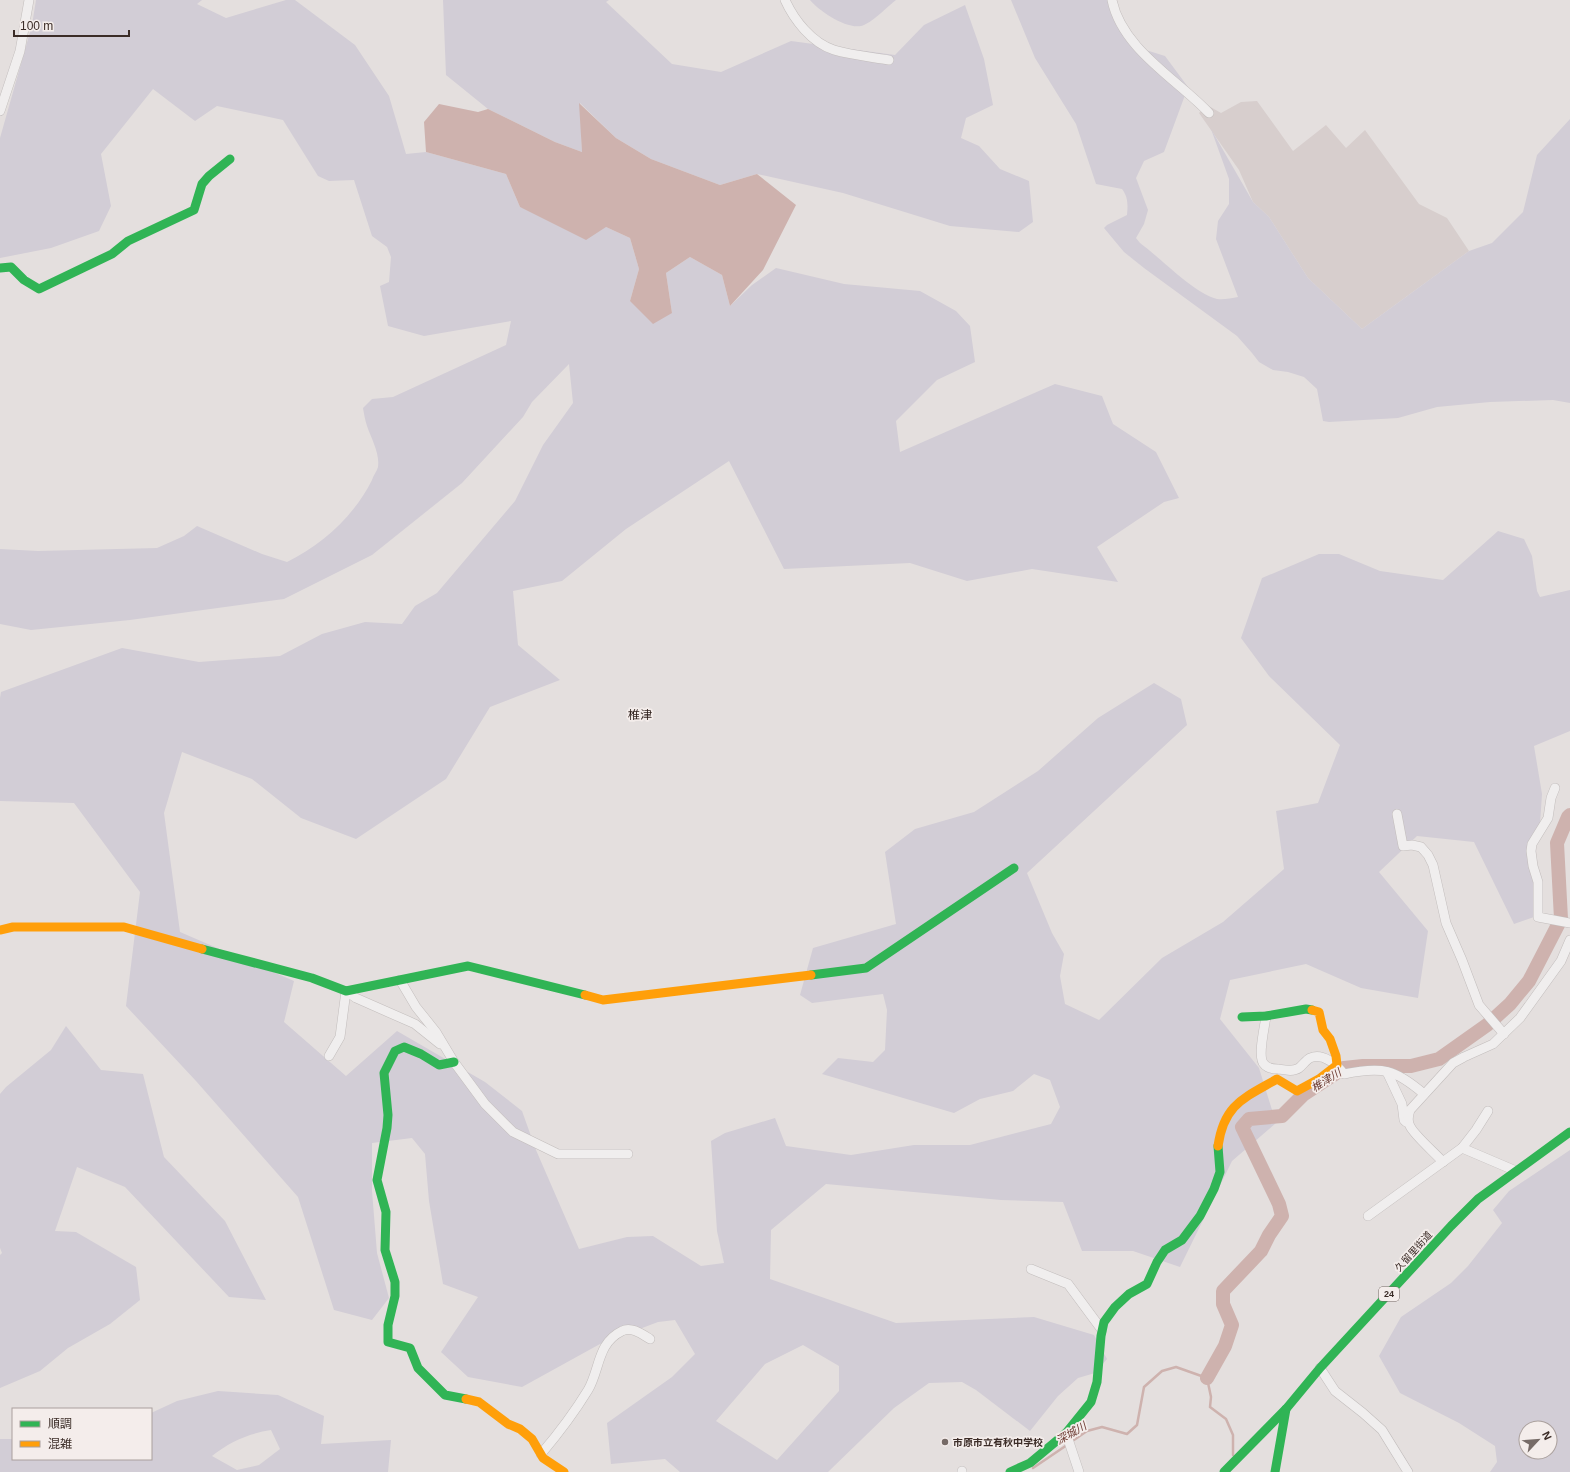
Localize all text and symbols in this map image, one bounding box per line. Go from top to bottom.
scale bar [14,12,129,38]
text: 100 m [20,19,53,33]
district label: 椎津 [628,708,652,722]
water label: 椎津川 [1309,1066,1344,1094]
street label: 久留里街道 [1393,1229,1434,1274]
road number: 24 [1379,1287,1399,1301]
legend [12,1408,152,1460]
text: 順調 [48,1417,72,1431]
water label: 深城川 [1054,1419,1089,1446]
north arrow [1518,1420,1558,1460]
text: N [1540,1429,1554,1442]
text: 混雑 [48,1437,72,1451]
marker: 市原市立有秋中学校 [940,1437,950,1447]
place label: 市原市立有秋中学校 [953,1437,1043,1448]

